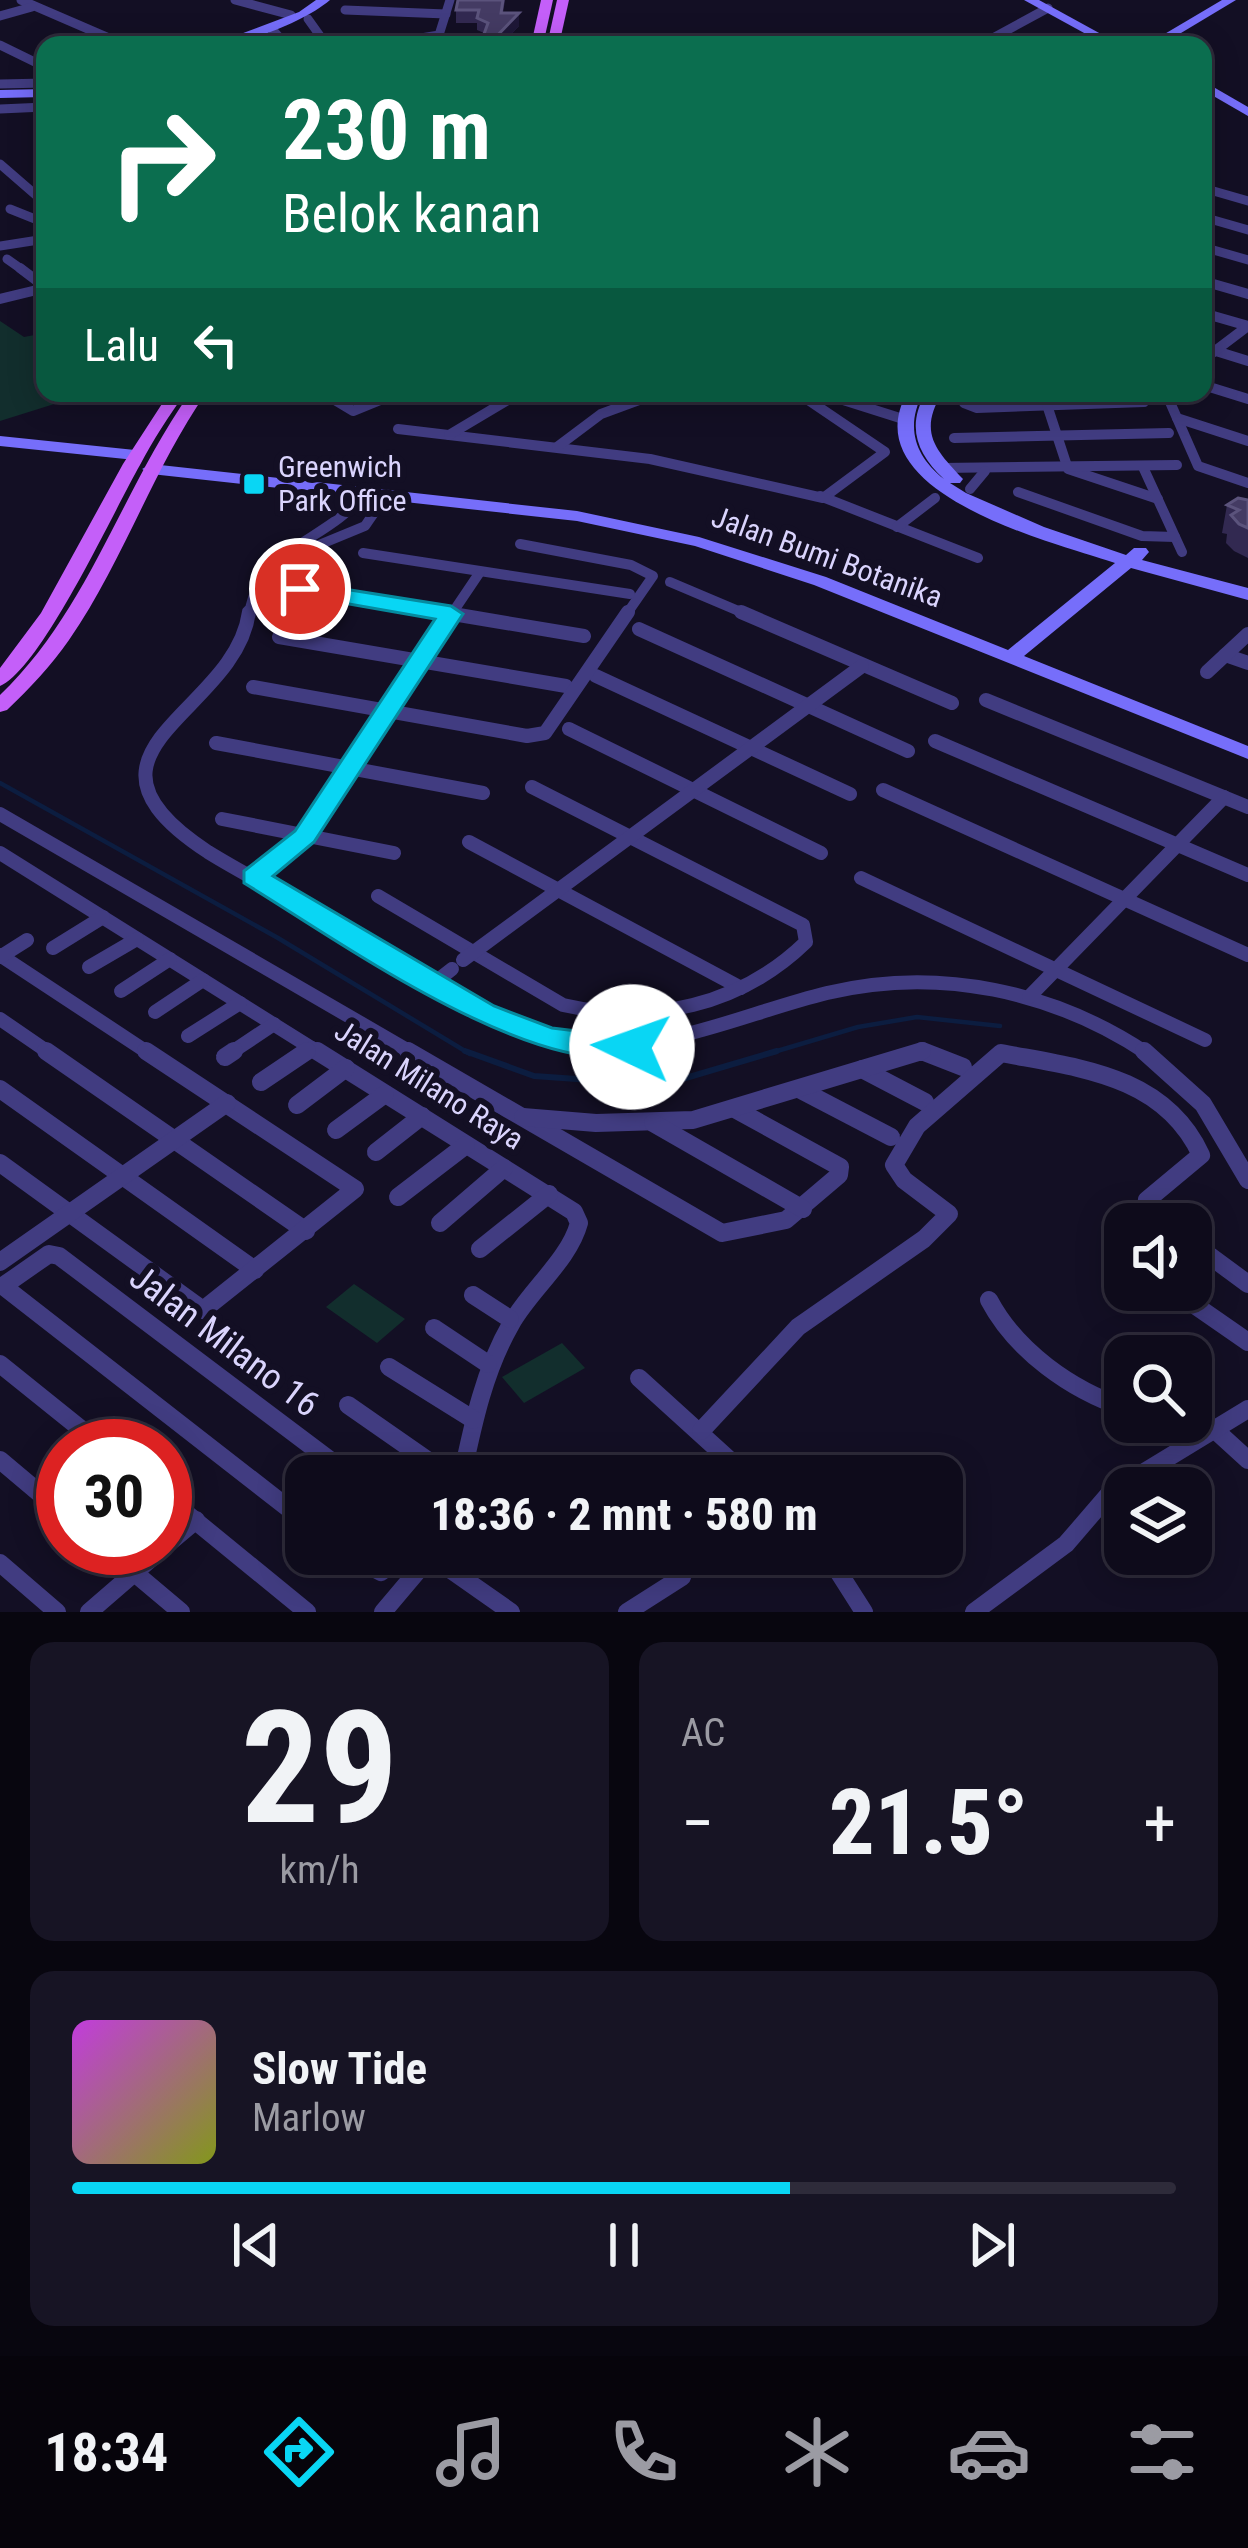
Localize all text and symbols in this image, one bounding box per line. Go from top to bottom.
text: 230 m [282,81,491,180]
icon: right [84,84,240,240]
text: Belok kanan [282,182,541,245]
icon: left [183,312,249,378]
text: Lalu [84,319,159,372]
place label: Greenwich Park Office [278,449,407,518]
marker: Greenwich Park Office [241,471,267,497]
street label: Jalan Bumi Botanika [707,499,947,614]
pin [249,538,351,640]
icon: arrive [267,556,333,622]
position arrow [569,984,695,1110]
street label: Jalan Milano Raya [329,1013,530,1157]
map controls [1104,1203,1212,1575]
button: sound [1104,1203,1212,1311]
street label: Jalan Milano 16 [121,1256,327,1426]
button: search [1104,1335,1212,1443]
speed limit sign: 30 [36,1419,192,1575]
button: layers [1104,1467,1212,1575]
text: 18:36 · 2 mnt · 580 m [430,1488,818,1541]
text: 29 [241,1677,398,1860]
text: AC [681,1710,725,1756]
text: 21.5° [829,1771,1028,1876]
text: − [681,1785,714,1862]
text: + [1143,1785,1176,1862]
text: km/h [279,1847,360,1893]
text: Slow Tide [252,2042,427,2095]
text: Marlow [252,2095,366,2141]
icon: previous [223,2212,289,2278]
icon: pause [591,2212,657,2278]
icon: next [959,2212,1025,2278]
icon: directions [257,2410,341,2494]
icon: music [429,2410,513,2494]
icon: phone [602,2410,686,2494]
icon: climate [775,2410,859,2494]
icon: car [947,2410,1031,2494]
icon: filters [1120,2410,1204,2494]
text: 18:34 [44,2421,168,2484]

